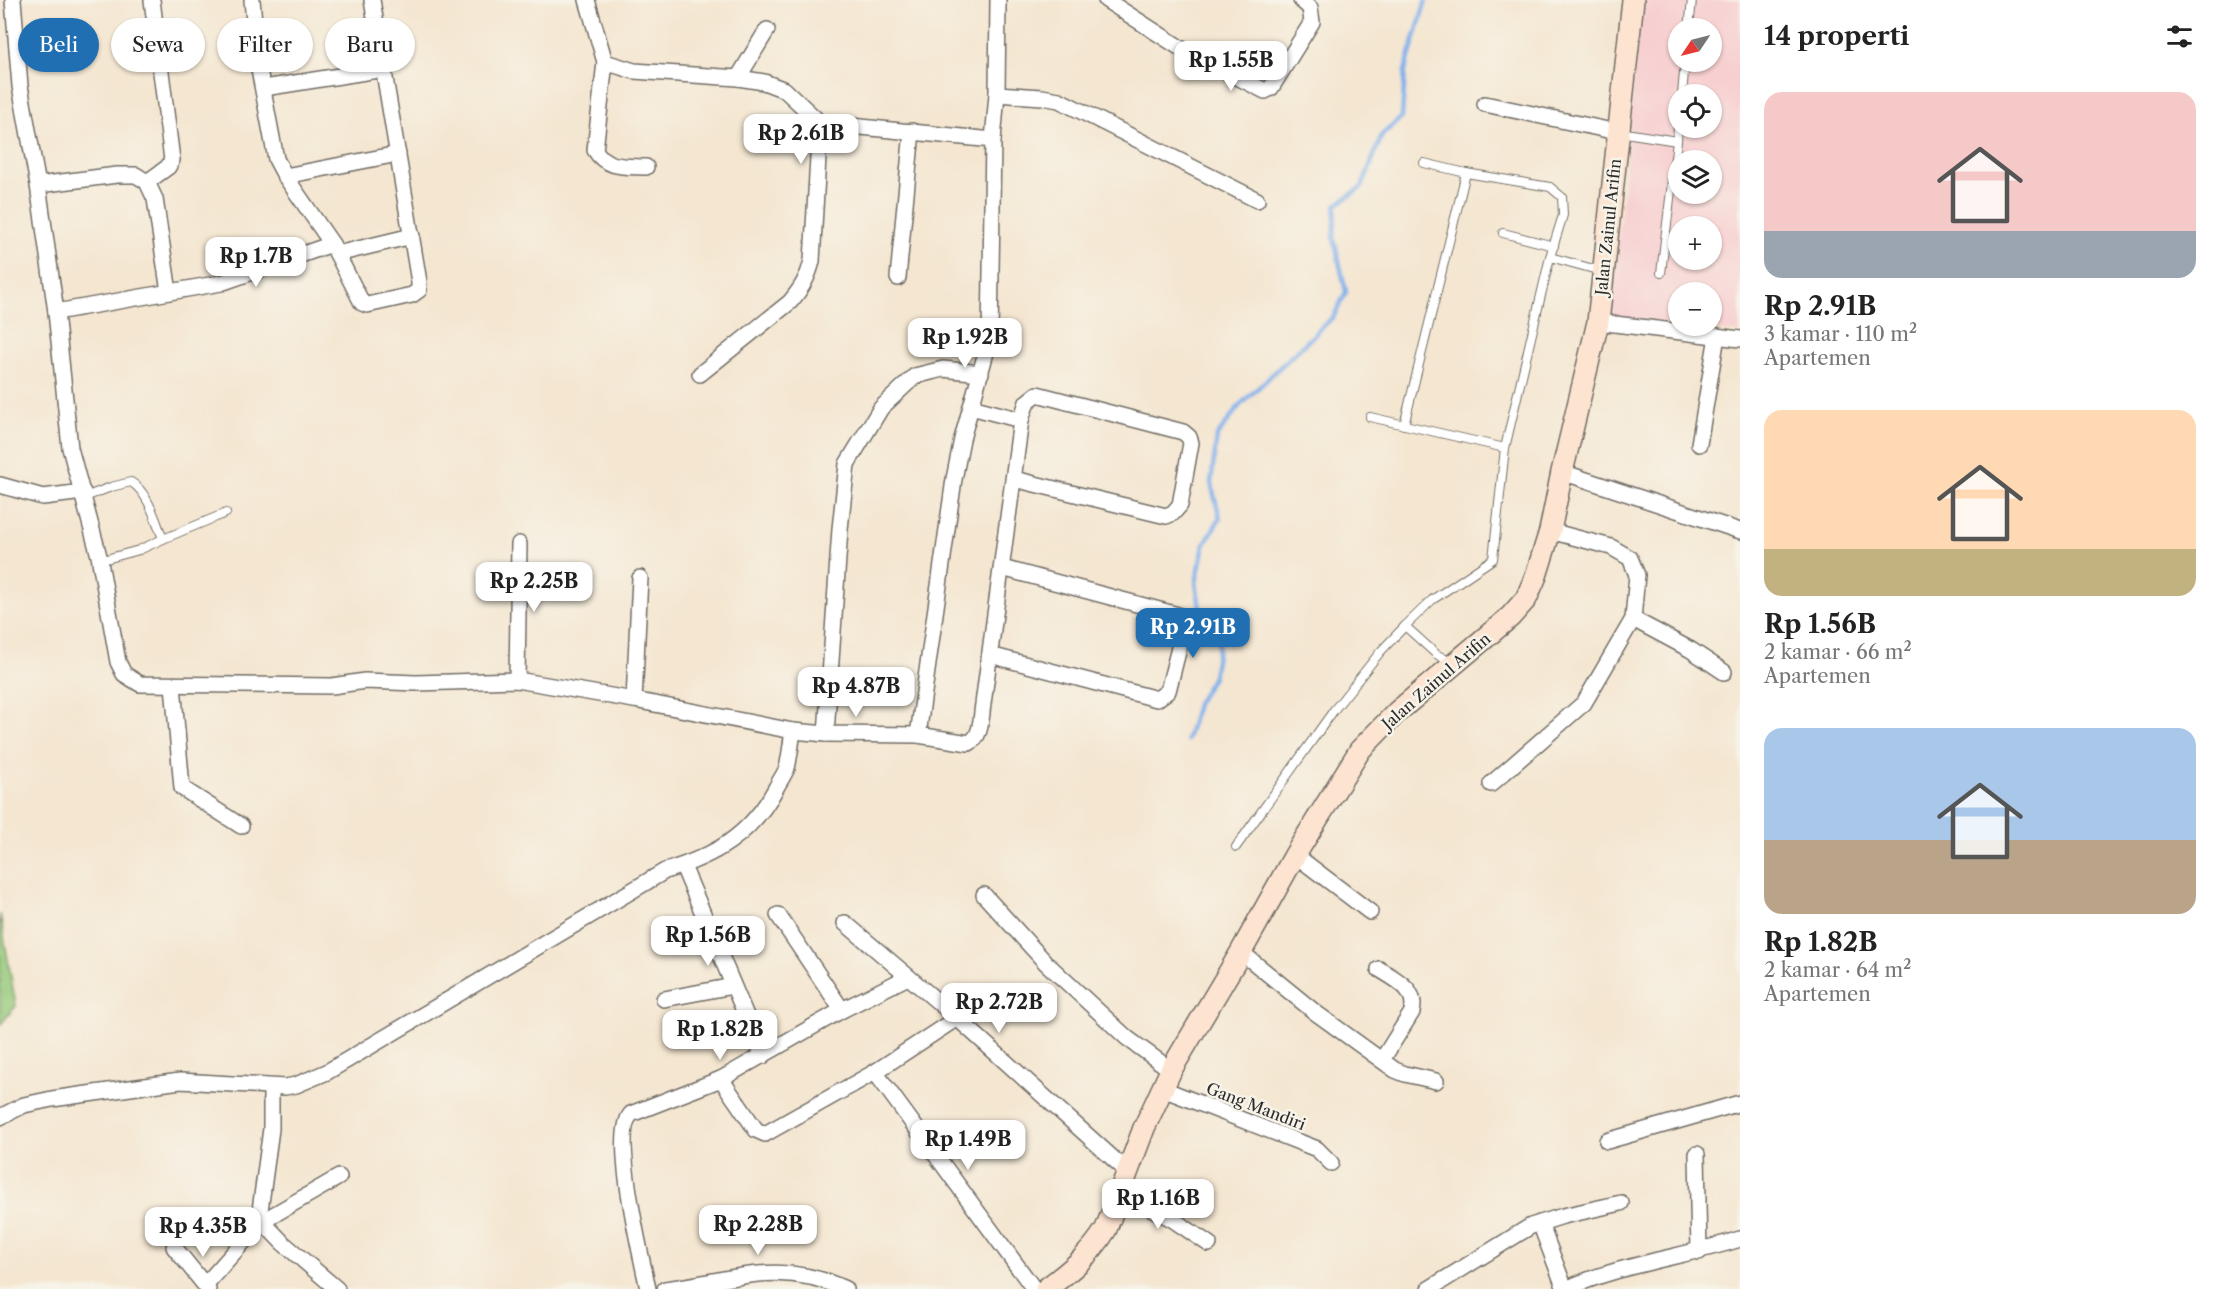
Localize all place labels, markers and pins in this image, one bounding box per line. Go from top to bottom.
pin: Rp 1.55B [1169,41,1293,92]
pin: Rp 2.61B [739,114,863,165]
pin: Rp 1.7B [201,237,311,288]
pin: Rp 1.92B [903,318,1027,369]
pin: Rp 2.25B [472,562,596,613]
pin: Rp 2.91B [1131,608,1255,659]
pin: Rp 4.87B [794,667,918,718]
pin: Rp 1.56B [646,916,770,967]
pin: Rp 2.72B [937,983,1061,1034]
pin: Rp 1.82B [658,1010,782,1061]
pin: Rp 1.49B [906,1120,1030,1171]
pin: Rp 1.16B [1096,1179,1220,1230]
pin: Rp 2.28B [696,1205,820,1256]
pin: Rp 4.35B [141,1207,265,1258]

